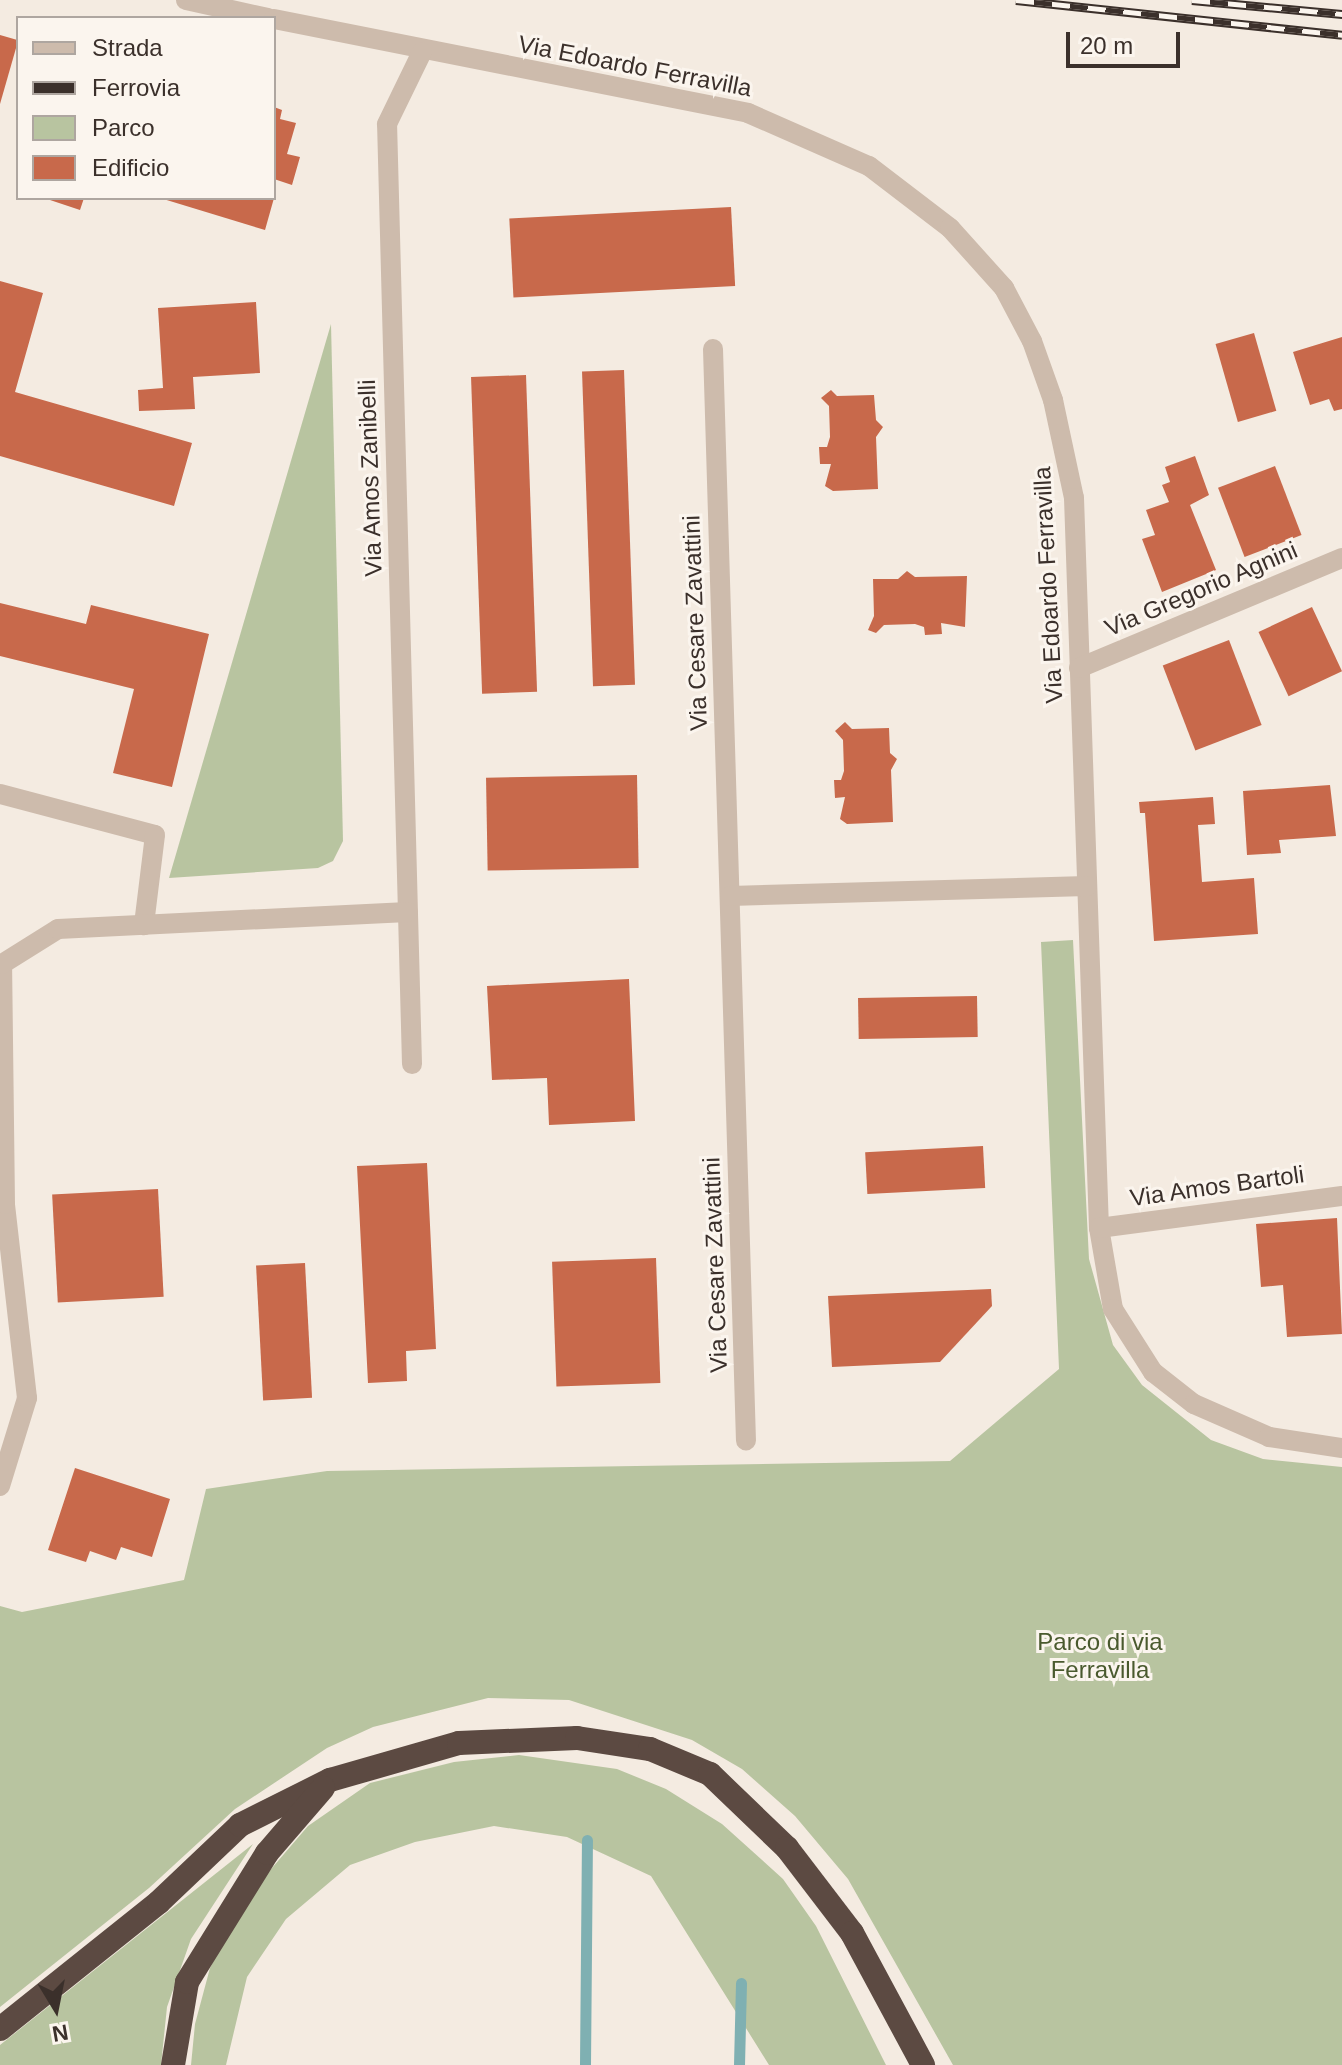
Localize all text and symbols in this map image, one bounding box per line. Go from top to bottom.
legend [16,16,276,200]
scale bar [1070,16,1184,66]
street label: Via Edoardo Ferravilla [516,29,754,103]
text: 20 m [1080,32,1133,59]
text: Strada [92,34,163,61]
text: Ferrovia [92,74,180,101]
text: Parco [92,114,155,141]
text: Edificio [92,154,169,181]
street label: Via Amos Zanibelli [352,378,388,578]
street label: Via Edoardo Ferravilla [1027,466,1069,704]
street label: Via Cesare Zavattini [677,515,713,731]
street label: Via Gregorio Agnini [1100,535,1302,643]
street label: Via Cesare Zavattini [697,1157,733,1373]
street label: Via Amos Bartoli [1127,1159,1307,1213]
park label: Parco di via Ferravilla [1037,1628,1163,1684]
north arrow [16,1969,96,2049]
text: N [50,2019,70,2047]

